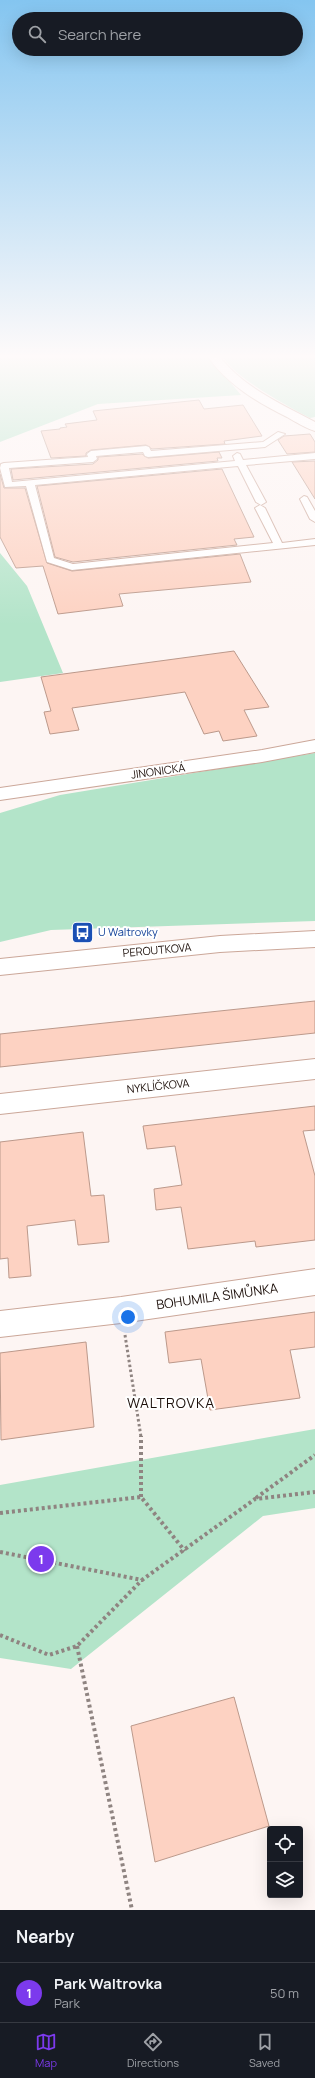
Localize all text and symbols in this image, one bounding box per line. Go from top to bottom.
search box [12,12,303,56]
icon: search [26,23,48,45]
text: Search here [58,24,141,45]
street label: JINONICKÁ [130,759,186,782]
bus stop icon: U Waltrovky [69,919,95,945]
place label: U Waltrovky [98,924,158,939]
street label: PEROUTKOVA [122,939,192,960]
street label: NYKLÍČKOVA [126,1075,190,1096]
street label: BOHUMILA ŠIMŮNKA [155,1279,279,1313]
your location [118,1307,138,1327]
district label: WALTROVKA [127,1393,215,1412]
pin: 1 [28,1544,54,1574]
map controls [267,1826,303,1898]
button: locate [267,1826,303,1862]
button: layers [267,1862,303,1898]
text: Nearby [16,1925,74,1948]
text: Park Waltrovka [54,1973,162,1994]
text: 1 [26,1984,32,2002]
text: 50 m [270,1984,299,2002]
text: Park [54,1994,80,2012]
tab: Map [35,2031,57,2070]
tab: Directions [127,2031,179,2070]
tab: Saved [249,2031,280,2070]

